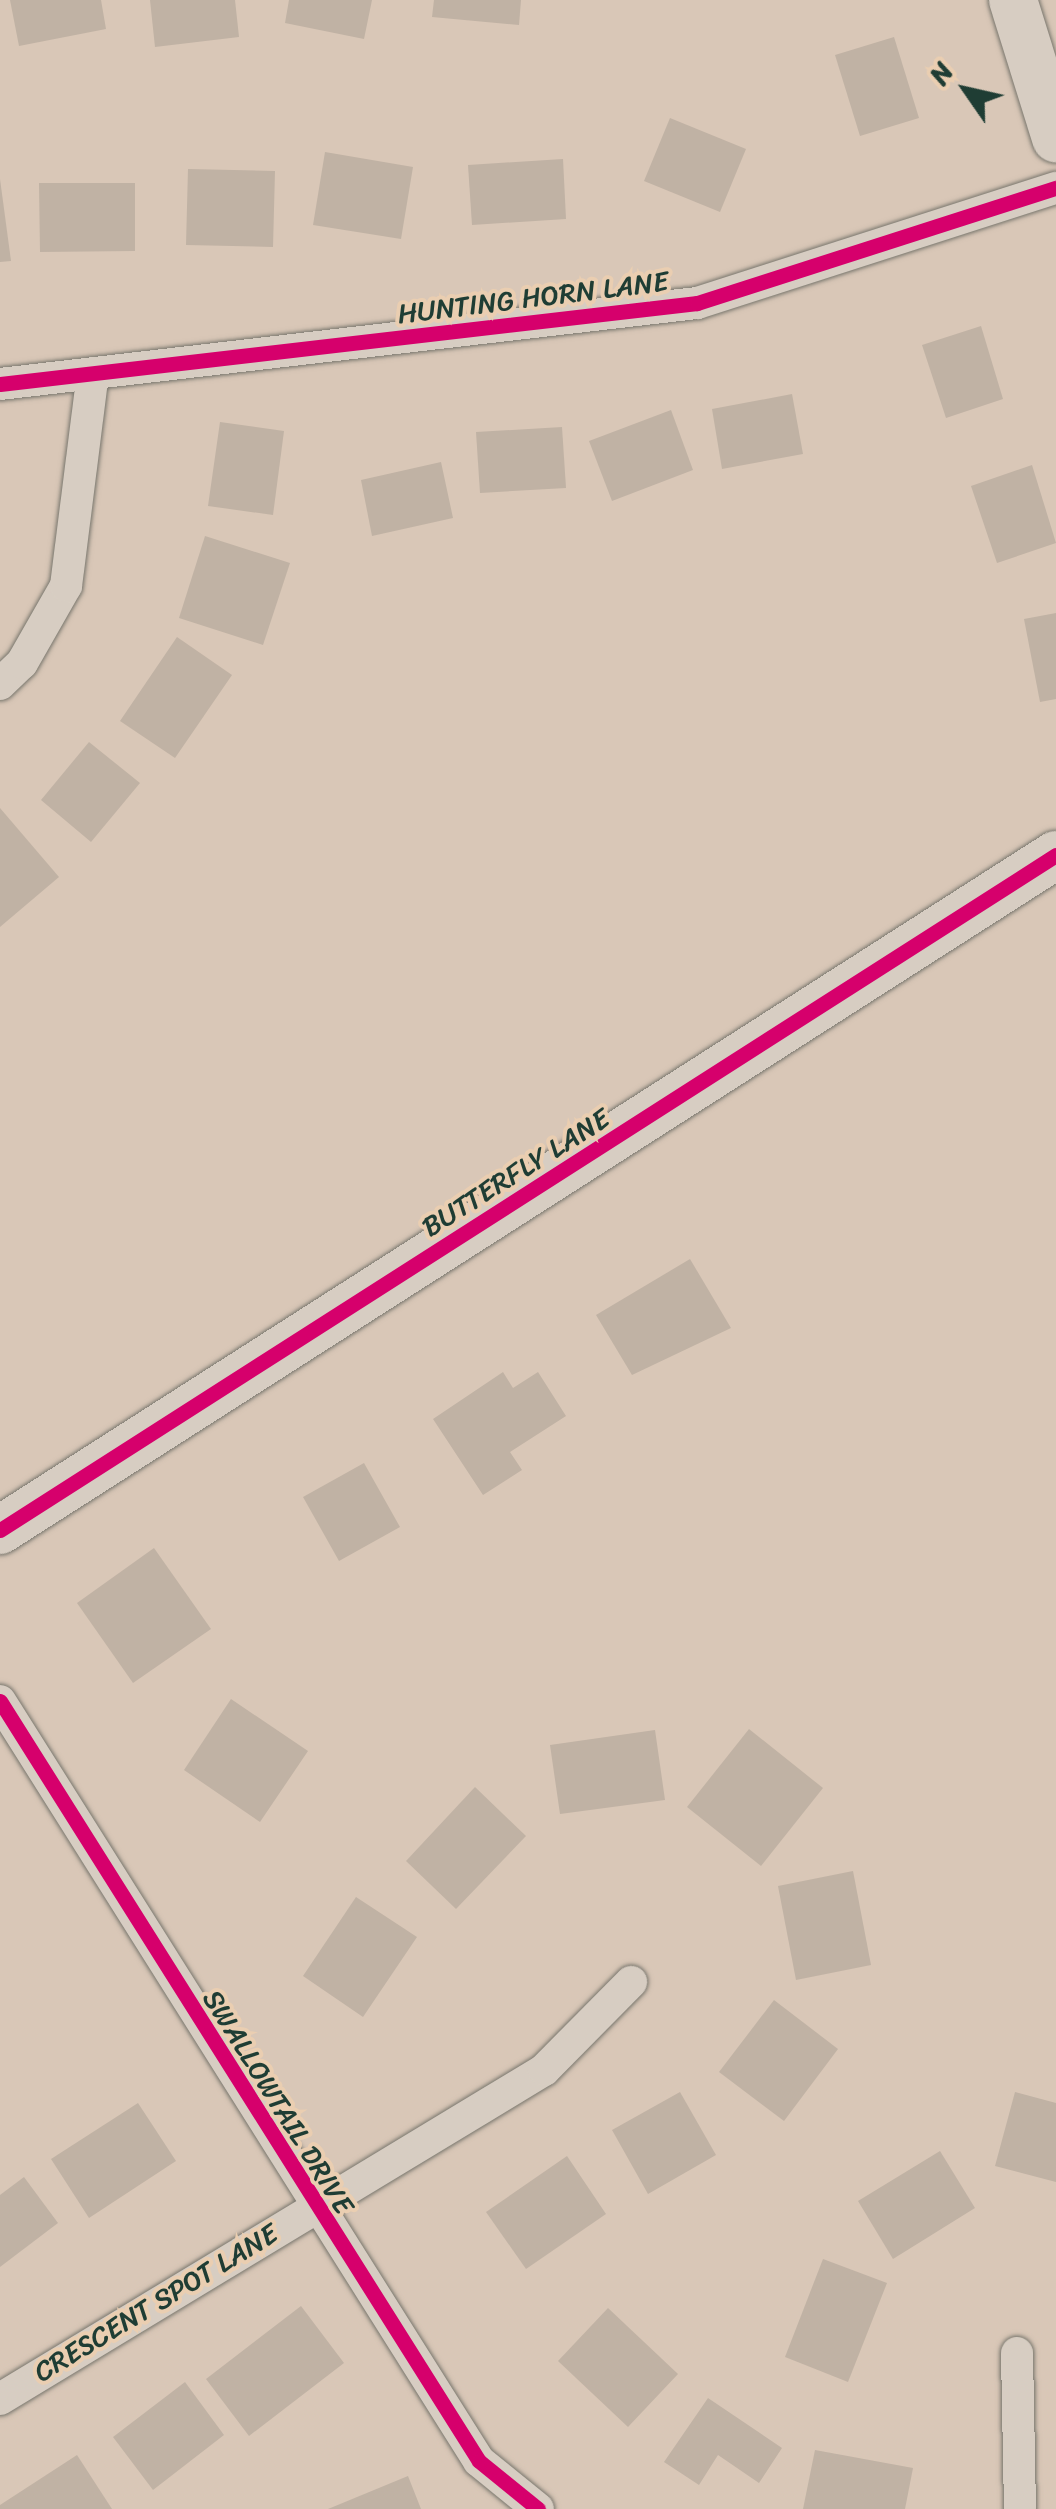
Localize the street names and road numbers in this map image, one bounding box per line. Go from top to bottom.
street label: HUNTING HORN LANE [395,265,671,331]
street label: BUTTERFLY LANE [416,1102,616,1244]
street label: SWALLOWTAIL DRIVE [195,1982,361,2222]
street label: CRESCENT SPOT LANE [28,2217,284,2389]

